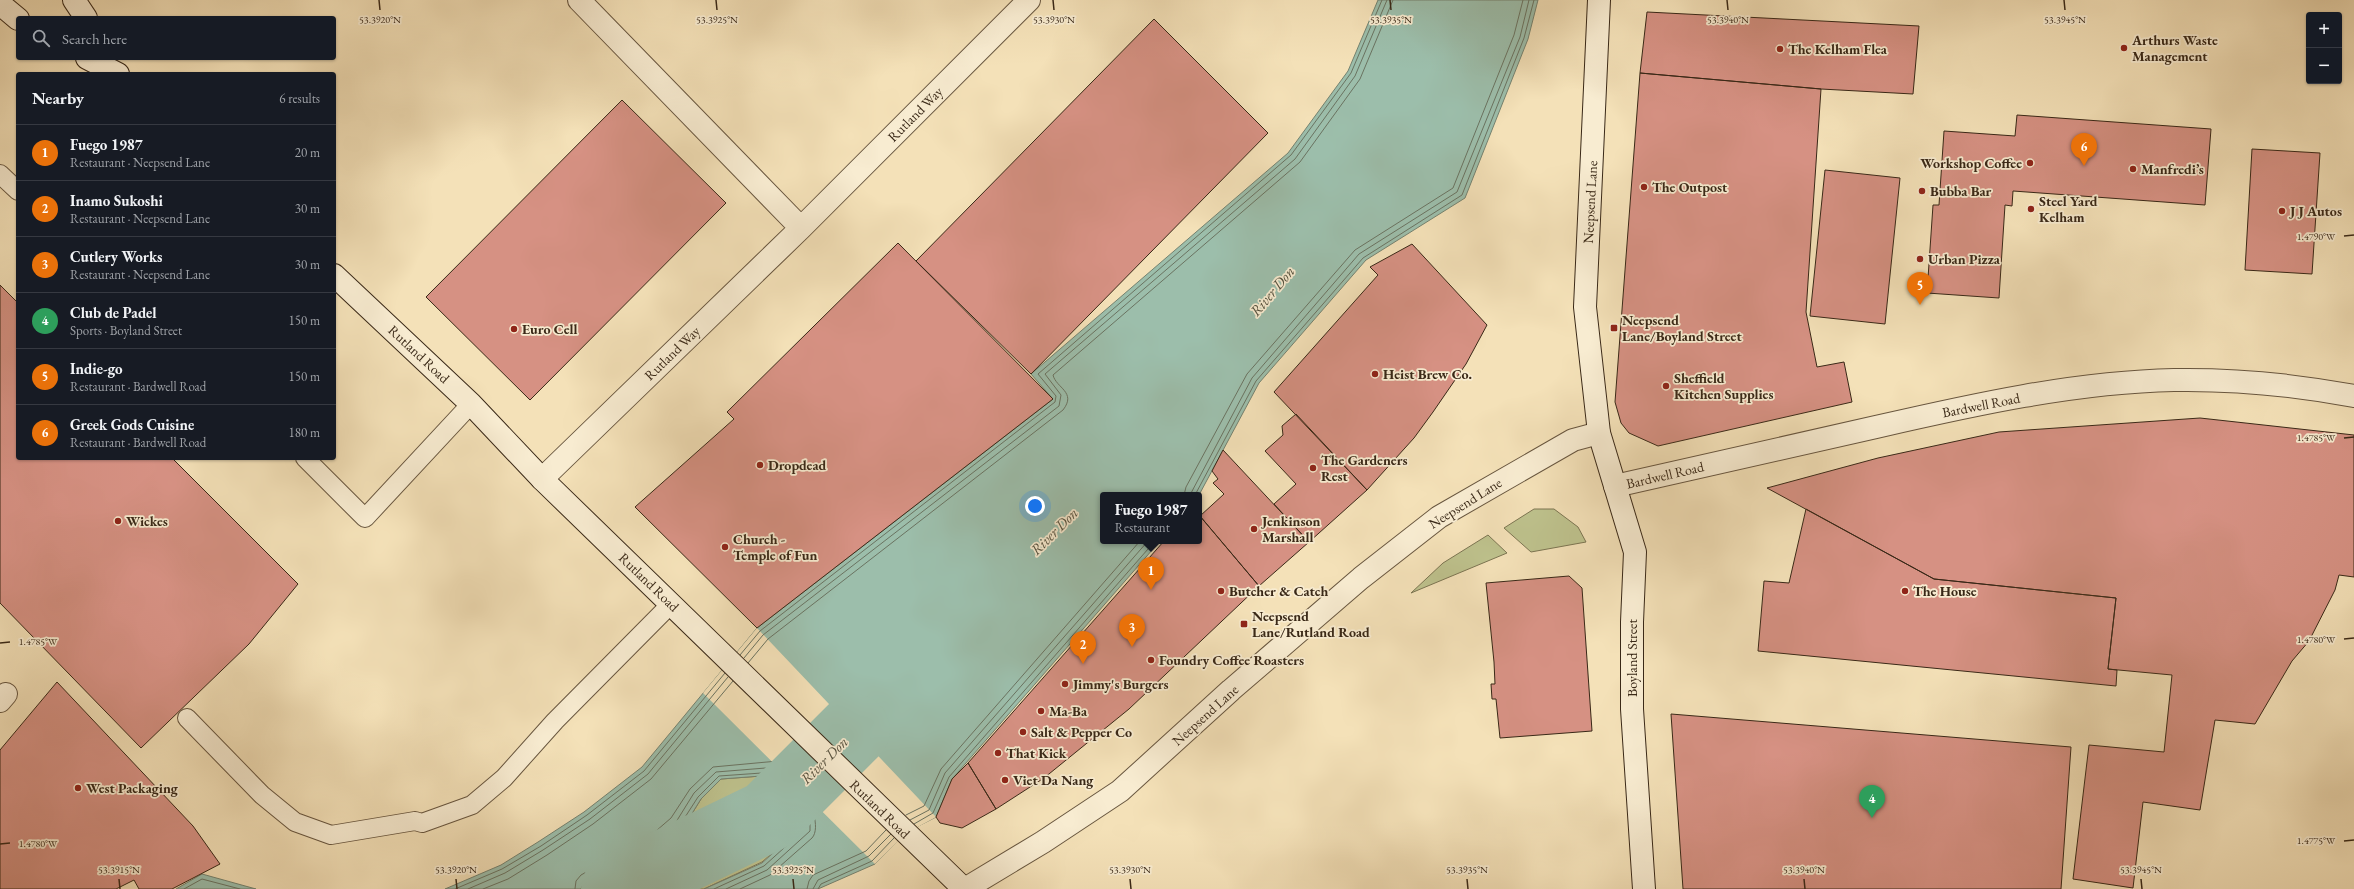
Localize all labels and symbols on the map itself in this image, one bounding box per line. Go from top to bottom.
text: 53.3920°N [359,13,401,26]
text: 53.3925°N [696,13,738,26]
text: 53.3930°N [1033,13,1075,26]
text: 53.3935°N [1370,13,1412,26]
text: 53.3940°N [1707,13,1749,26]
text: 53.3945°N [2044,13,2086,26]
place label: Arthurs Waste Management [2131,31,2218,65]
place label: The Kelham Flea [1788,40,1888,58]
marker: Arthurs Waste Management [2119,43,2129,53]
marker: The Kelham Flea [1775,44,1785,54]
street label: Rutland Way [884,82,947,145]
pin: 6 [2071,133,2097,166]
place label: Workshop Coffee [1920,154,2022,172]
marker: Workshop Coffee [2025,158,2035,168]
street label: Neepsend Lane [1579,160,1601,244]
place label: Manfredi’s [2141,160,2204,178]
marker: Manfredi’s [2128,164,2138,174]
place label: The Outpost [1652,178,1728,196]
marker: The Outpost [1639,182,1649,192]
place label: Bubba Bar [1930,182,1992,200]
marker: Bubba Bar [1917,186,1927,196]
place label: Steel Yard Kelham [2039,192,2098,226]
place label: J J Autos [2288,202,2342,220]
marker: Steel Yard Kelham [2026,204,2036,214]
marker: J J Autos [2277,206,2287,216]
text: 1.4790°W [2297,230,2336,243]
place label: Urban Pizza [1928,250,2001,268]
marker: Urban Pizza [1915,254,1925,264]
water label: River Don [1246,262,1298,320]
pin: 5 [1907,272,1933,305]
place label: Neepsend Lane/Boyland Street [1622,311,1742,345]
place label: Euro Cell [522,320,578,338]
street label: Rutland Road [385,321,454,388]
street label: Rutland Way [640,321,704,384]
marker: Neepsend Lane/Boyland Street [1609,323,1619,333]
marker: Euro Cell [509,324,519,334]
place label: Heist Brew Co. [1383,365,1472,383]
marker: Heist Brew Co. [1370,369,1380,379]
place label: Sheffield Kitchen Supplies [1674,369,1773,403]
marker: Sheffield Kitchen Supplies [1661,381,1671,391]
street label: Bardwell Road [1940,388,2022,421]
text: 1.4785°W [2297,431,2336,444]
place label: The Gardeners Rest [1321,451,1407,485]
place label: Dropdead [768,456,827,474]
street label: Bardwell Road [1624,457,1706,493]
marker: Dropdead [755,460,765,470]
marker: The Gardeners Rest [1308,463,1318,473]
street label: Neepsend Lane [1425,473,1505,533]
your location [1025,496,1045,516]
water label: River Don [1026,503,1082,559]
place label: Wickes [126,512,168,530]
place label: Jenkinson Marshall [1260,512,1321,546]
marker: Wickes [113,516,123,526]
marker: Jenkinson Marshall [1249,524,1259,534]
place label: Church - Temple of Fun [733,530,817,564]
marker: Church - Temple of Fun [720,542,730,552]
street label: Rutland Road [615,549,684,616]
pin: 1 [1138,557,1164,590]
place label: Butcher & Catch [1229,582,1328,600]
place label: The House [1913,582,1977,600]
marker: Butcher & Catch [1216,586,1226,596]
marker: The House [1900,586,1910,596]
place label: Neepsend Lane/Rutland Road [1252,607,1370,641]
pin: 3 [1119,614,1145,647]
street label: Boyland Street [1623,618,1641,697]
marker: Neepsend Lane/Rutland Road [1239,619,1249,629]
pin: 2 [1070,631,1096,664]
text: 1.4780°W [2297,633,2336,646]
text: 1.4785°W [19,635,58,648]
place label: Foundry Coffee Roasters [1159,651,1304,669]
marker: Foundry Coffee Roasters [1146,655,1156,665]
place label: Jimmy's Burgers [1071,675,1169,693]
marker: Jimmy's Burgers [1060,679,1070,689]
street label: Neepsend Lane [1168,680,1242,749]
place label: Ma-Ba [1049,702,1088,720]
marker: Ma-Ba [1036,706,1046,716]
place label: Salt & Pepper Co [1031,723,1132,741]
marker: Salt & Pepper Co [1018,727,1028,737]
water label: River Don [796,732,852,788]
place label: That Kick [1006,744,1067,762]
marker: That Kick [993,748,1003,758]
place label: Viet Da Nang [1013,771,1094,789]
marker: Viet Da Nang [1000,775,1010,785]
street label: Rutland Road [846,776,915,843]
place label: West Packaging [86,779,179,797]
marker: West Packaging [73,783,83,793]
pin: 4 [1859,785,1885,818]
text: 1.4775°W [2297,834,2336,847]
text: 1.4780°W [19,837,58,850]
text: 53.3915°N [98,863,140,876]
text: 53.3920°N [435,863,477,876]
text: 53.3925°N [772,863,814,876]
text: 53.3930°N [1109,863,1151,876]
text: 53.3935°N [1446,863,1488,876]
text: 53.3940°N [1783,863,1825,876]
text: 53.3945°N [2120,863,2162,876]

